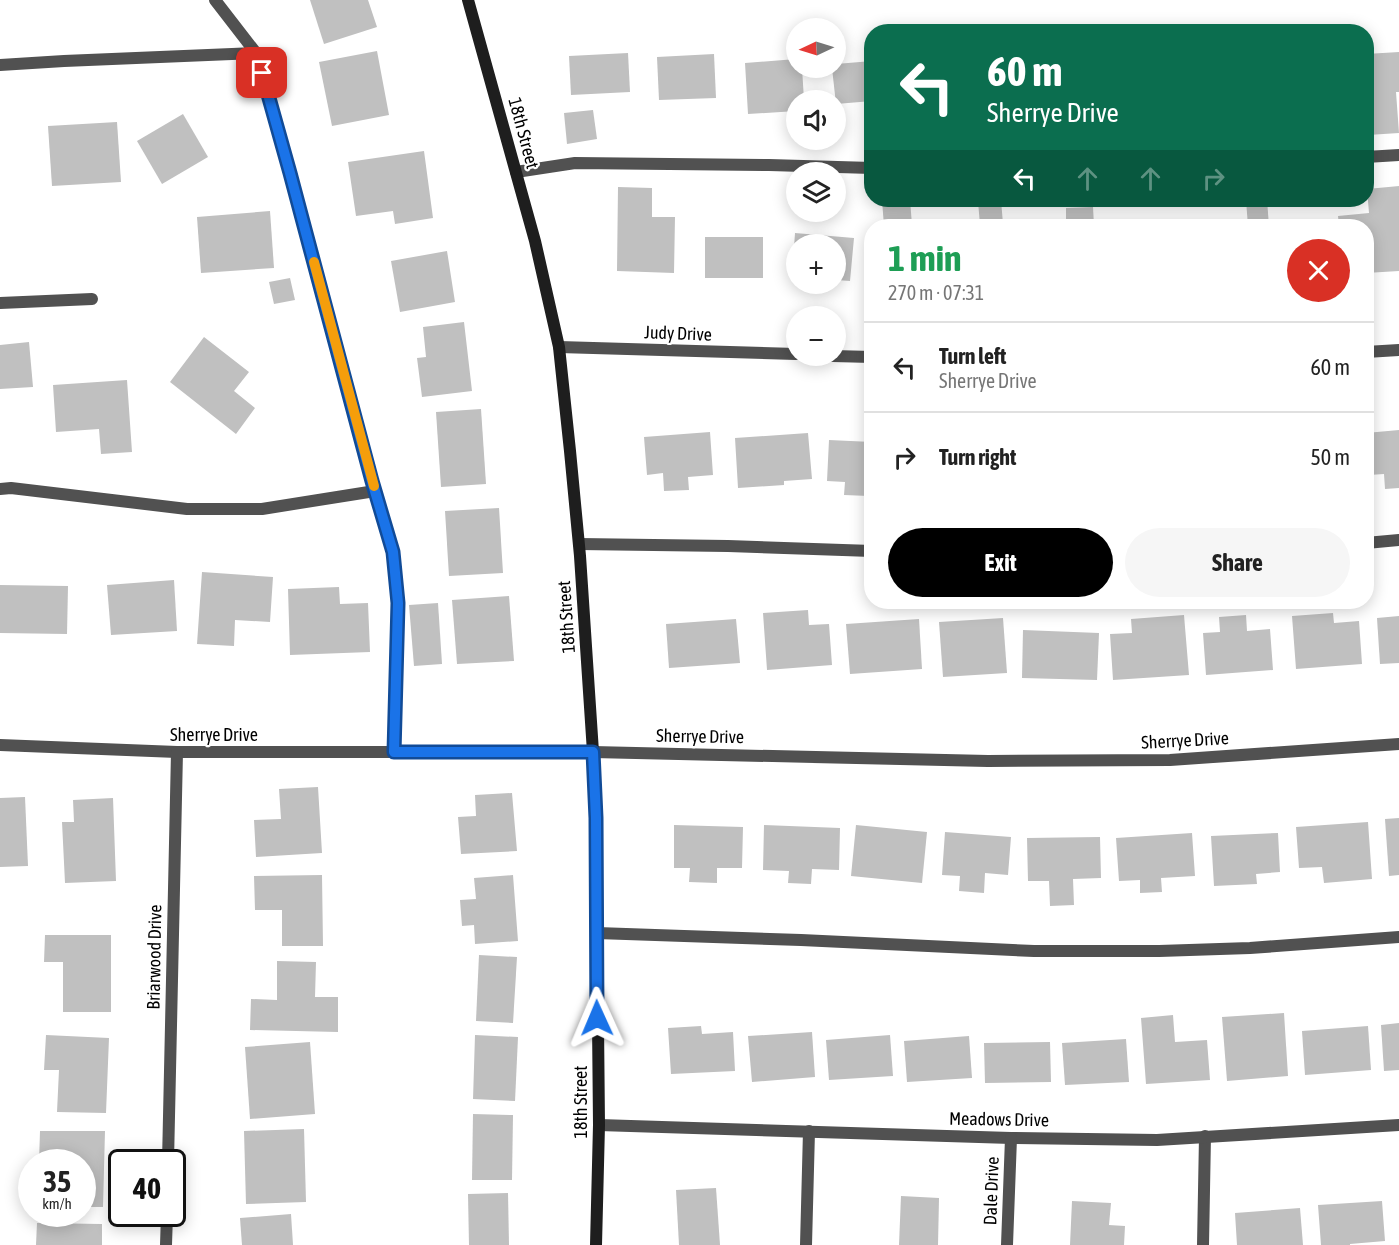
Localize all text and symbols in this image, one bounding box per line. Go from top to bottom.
north arrow [786,18,846,78]
map controls [786,18,846,366]
pin [236,47,287,98]
text: 60 m [987,47,1062,95]
icon: left [888,48,966,126]
icon: arrive [245,56,278,89]
button: sound [786,90,846,150]
street label: 18th Street [504,95,544,171]
text: Sherrye Drive [987,97,1119,128]
button: layers [786,162,846,222]
icon: left [1008,162,1041,195]
icon: ahead [1071,162,1104,195]
icon: ahead [1134,162,1167,195]
icon: right [1197,162,1230,195]
button: + [786,234,846,294]
text: 1 min [888,237,962,279]
button: close [1287,239,1350,302]
text: 270 m · 07:31 [888,281,984,304]
button: − [786,306,846,366]
street label: Judy Drive [644,321,712,345]
text: Turn left [939,343,1006,369]
icon: left [888,351,921,384]
text: 60 m [1310,354,1350,380]
text: Sherrye Drive [939,369,1037,392]
icon: right [888,441,921,474]
text: Turn right [939,444,1016,470]
text: 50 m [1310,444,1350,470]
button: Exit [888,528,1113,597]
button: Share [1125,528,1350,597]
street label: 18th Street [553,580,579,654]
street label: Sherrye Drive [170,724,258,745]
street label: Sherrye Drive [656,725,744,747]
street label: Sherrye Drive [1141,727,1229,753]
street label: Briarwood Drive [143,904,165,1010]
position arrow [565,986,629,1050]
street label: 18th Street [570,1066,591,1138]
street label: Meadows Drive [949,1108,1049,1130]
speed limit sign: 40 [108,1149,186,1227]
street label: Dale Drive [979,1156,1003,1226]
text: 35 [43,1164,71,1198]
text: km/h [42,1195,72,1212]

